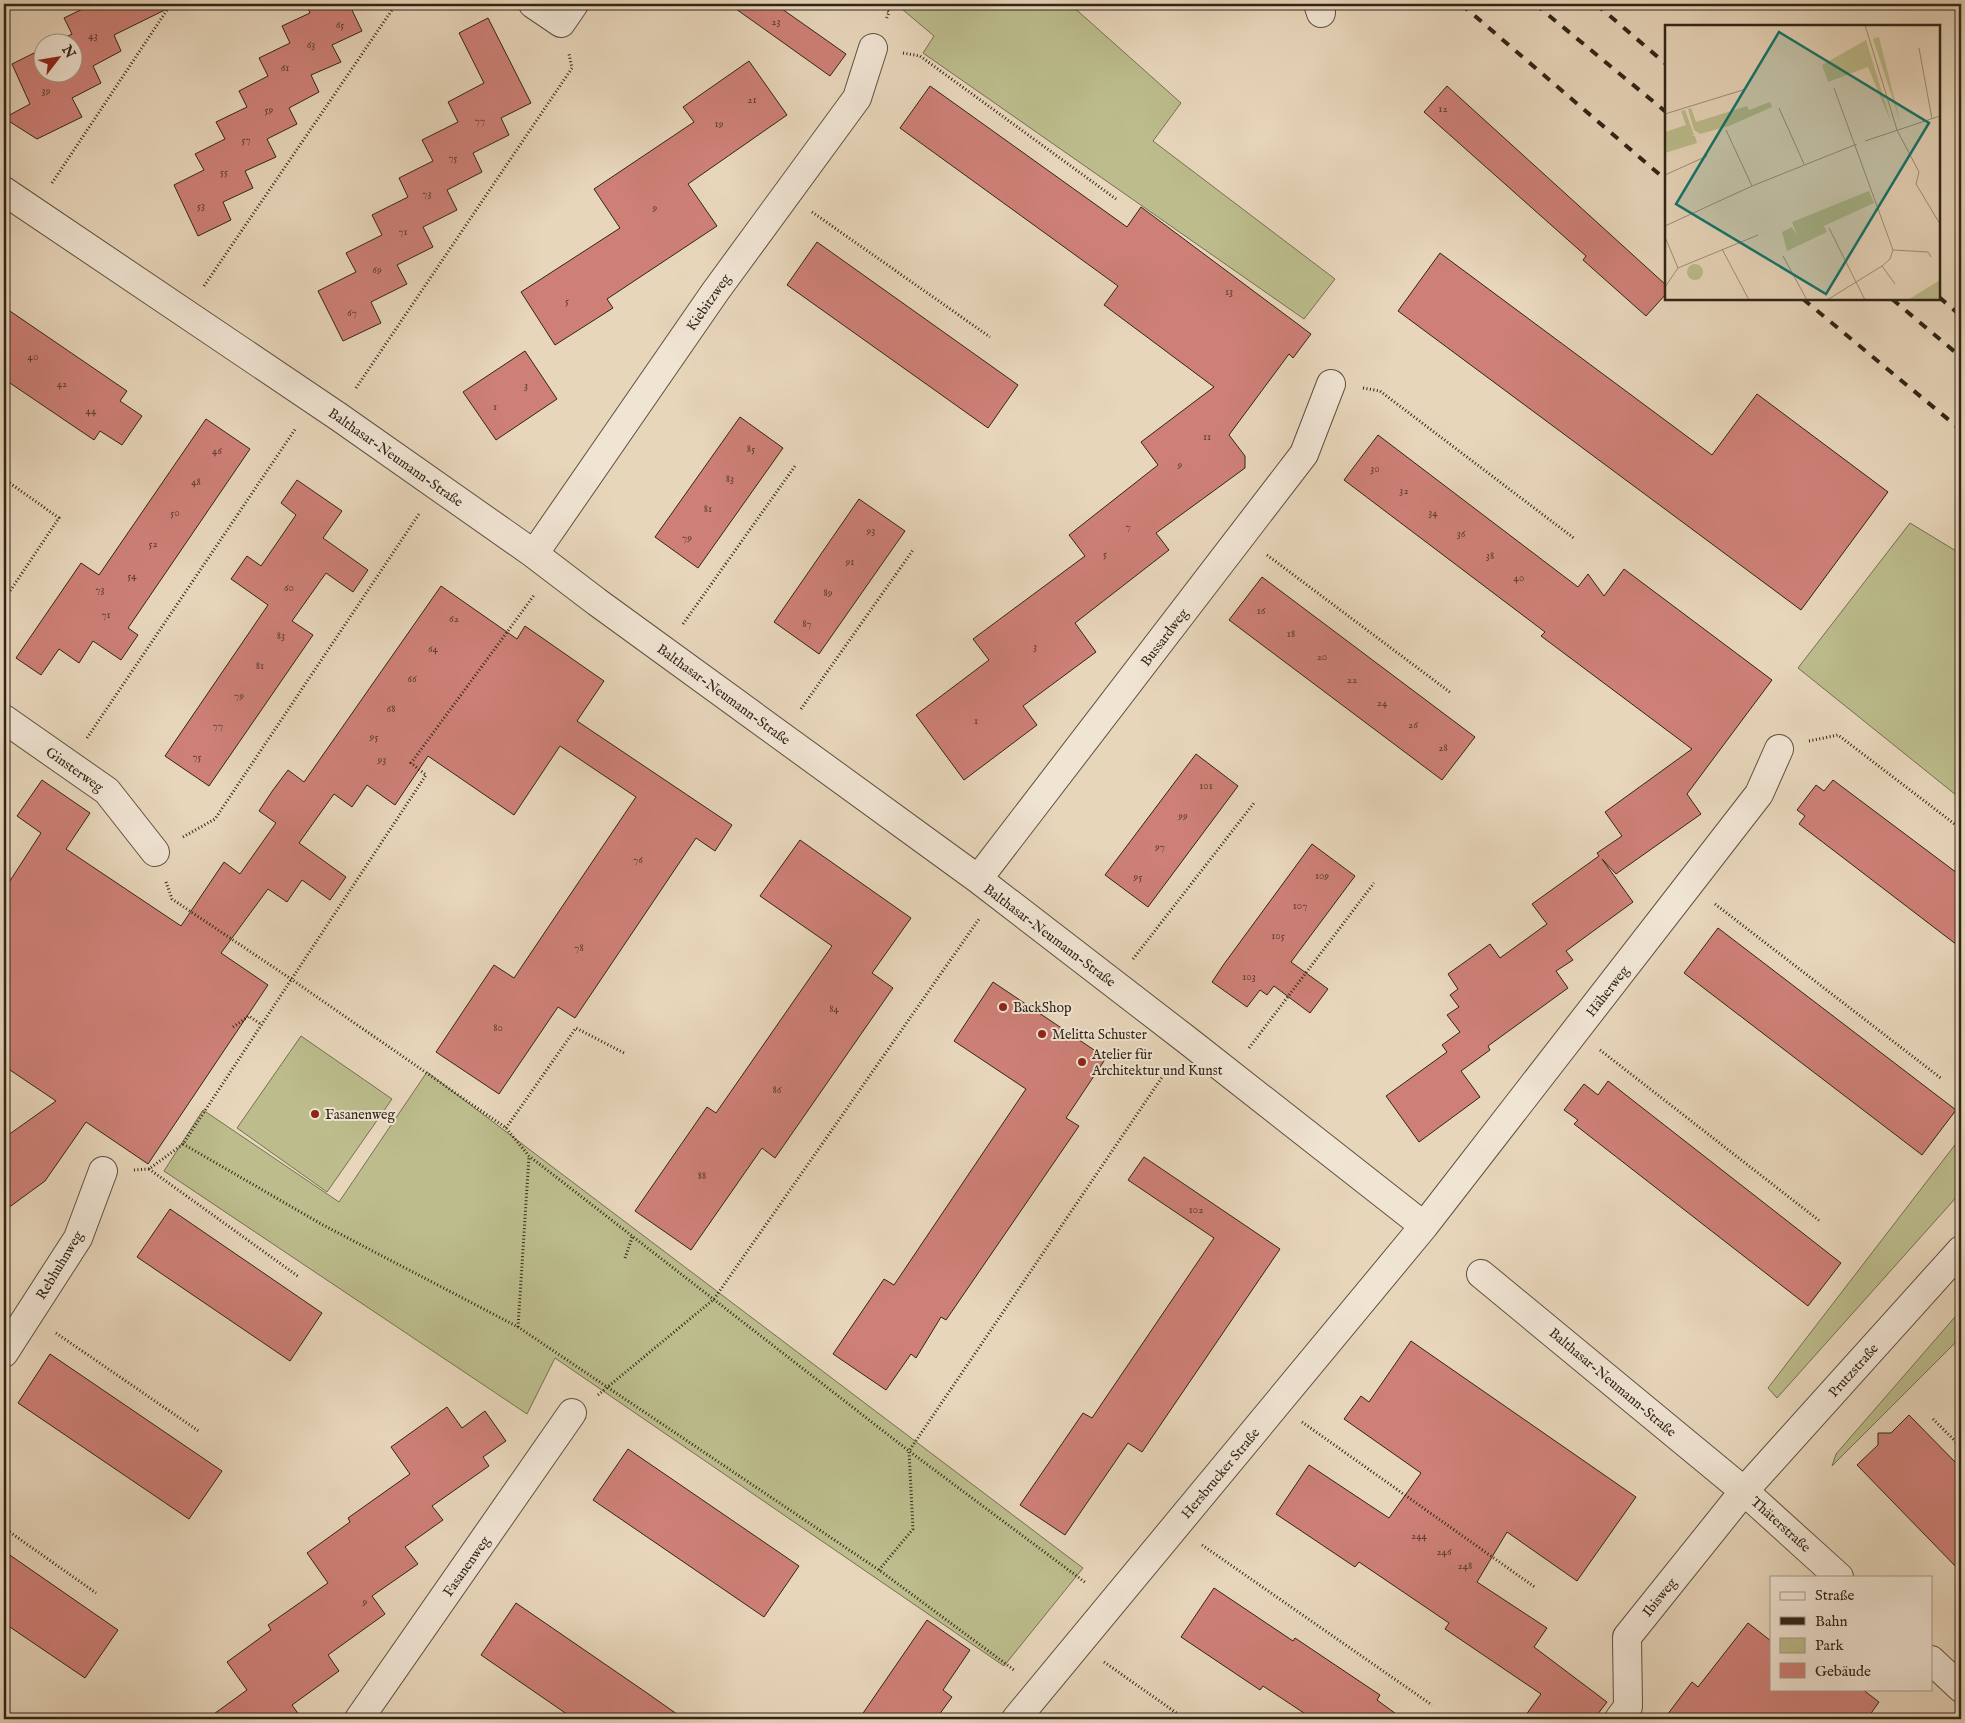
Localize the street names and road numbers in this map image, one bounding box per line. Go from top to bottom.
street label: Kiebitzweg [683,270,735,335]
street label: Balthasar-Neumann-Straße [324,404,467,512]
street label: Bussardweg [1137,605,1193,670]
street label: Balthasar-Neumann-Straße [653,640,794,750]
street label: Ginsterweg [42,743,107,797]
street label: Balthasar-Neumann-Straße [980,880,1119,992]
street label: Häherweg [1582,962,1634,1021]
street label: Rebhuhnweg [32,1228,88,1303]
street label: Balthasar-Neumann-Straße [1545,1324,1680,1442]
street label: Prutzstraße [1825,1340,1883,1401]
street label: Hersbrucker Straße [1178,1424,1264,1523]
street label: Thäterstraße [1747,1493,1815,1557]
street label: Fasanenweg [439,1532,495,1600]
street label: Ibisweg [1639,1574,1681,1621]

